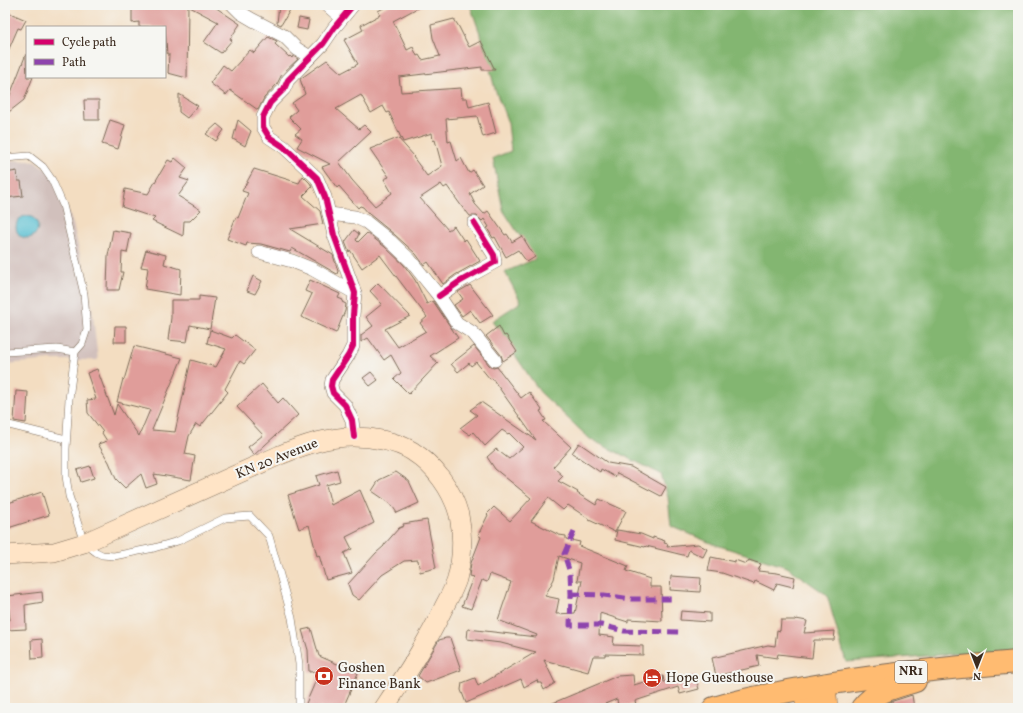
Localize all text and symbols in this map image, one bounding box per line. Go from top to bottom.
legend [26,26,166,78]
text: Cycle path [62,35,117,51]
text: Path [62,55,86,71]
street label: KN 20 Avenue [233,434,321,484]
north arrow [957,647,997,687]
place label: Goshen Finance Bank [338,659,421,694]
road number: NR1 [895,661,927,683]
bank icon: Goshen Finance Bank [313,665,335,687]
hotel icon: Hope Guesthouse [641,667,663,689]
text: N [973,668,981,683]
place label: Hope Guesthouse [666,669,774,688]

